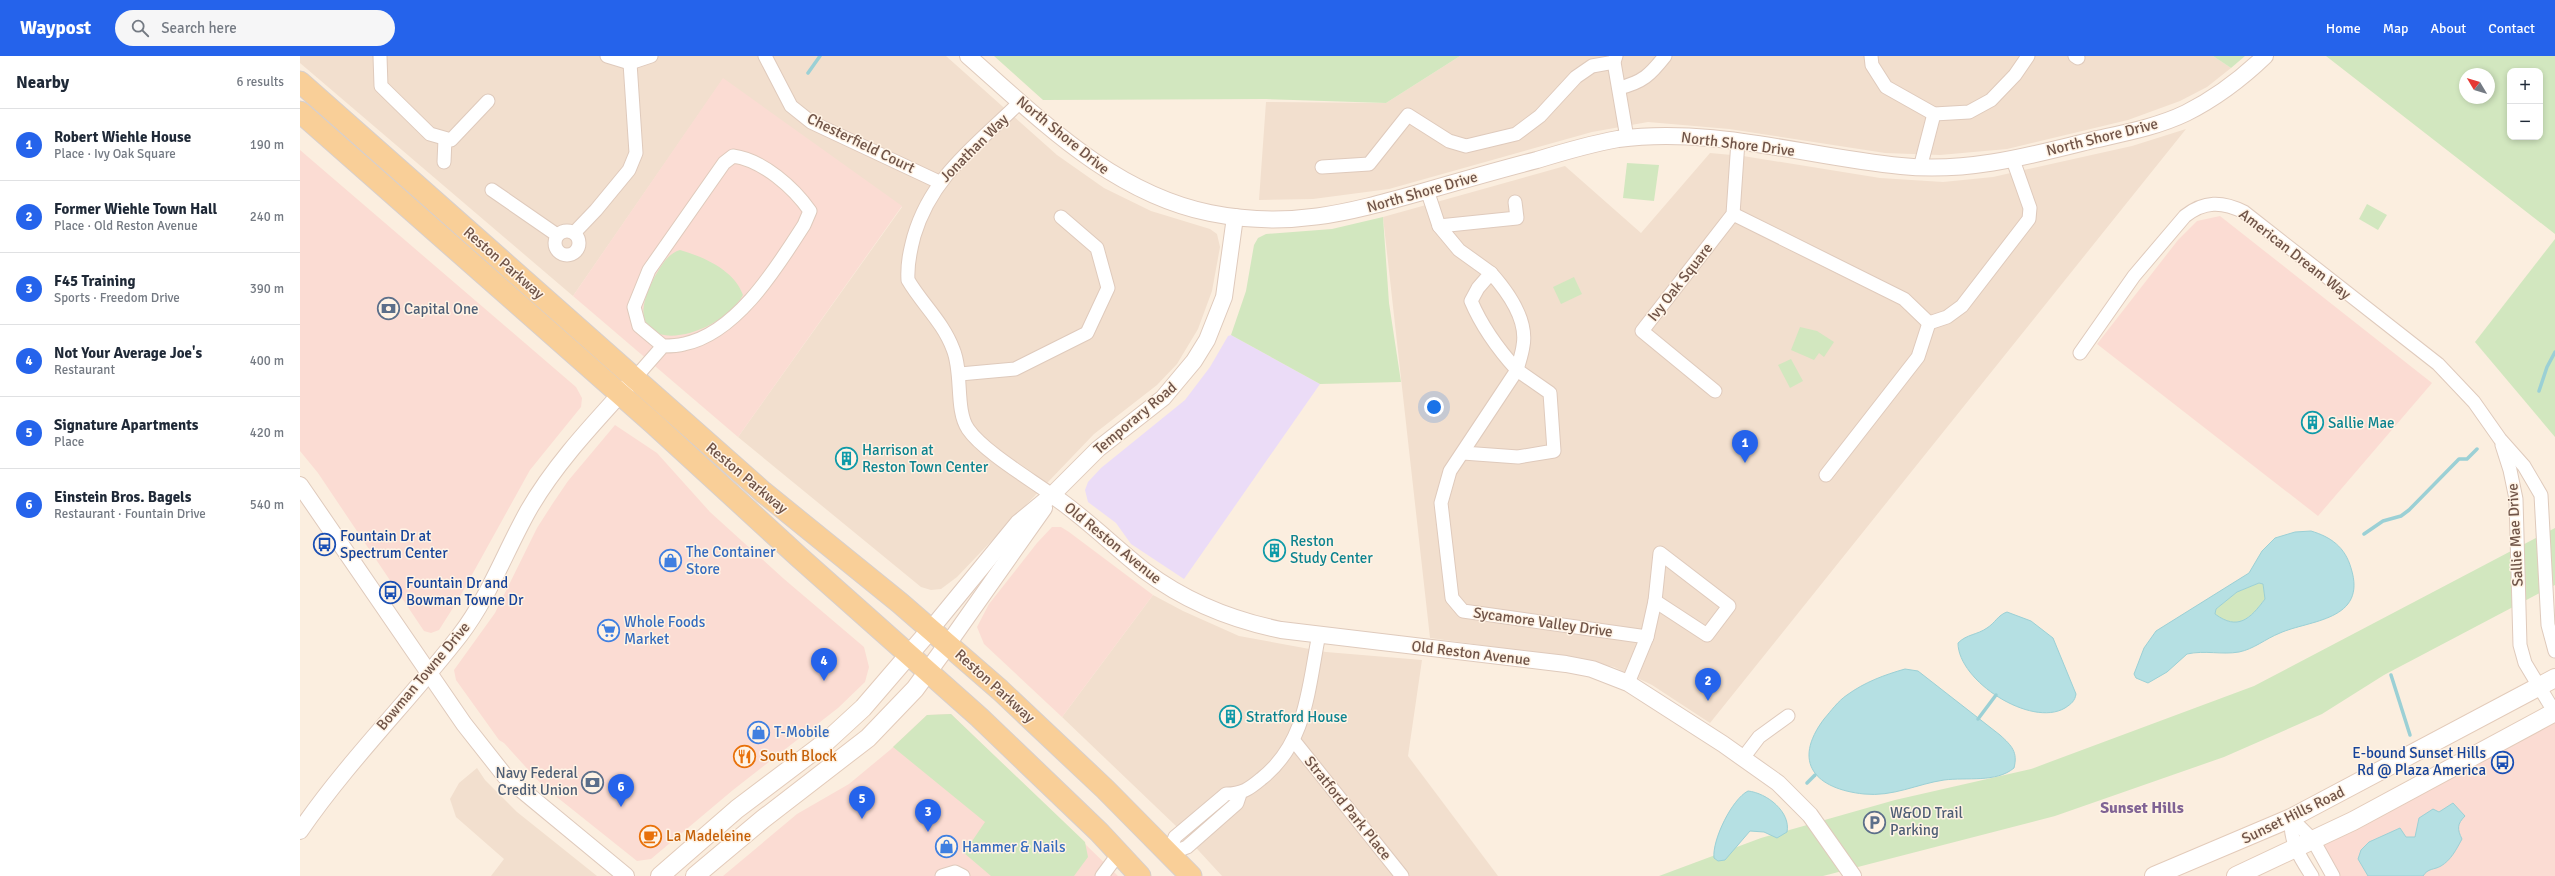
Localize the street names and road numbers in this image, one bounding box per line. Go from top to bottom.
street label: North Shore Drive [1013,92,1113,178]
street label: Chesterfield Court [804,109,918,177]
street label: Jonathan Way [936,110,1012,186]
street label: North Shore Drive [2044,114,2160,160]
street label: North Shore Drive [1680,128,1796,160]
street label: North Shore Drive [1365,168,1479,216]
street label: American Dream Way [2236,205,2354,303]
street label: Reston Parkway [460,223,548,303]
street label: Ivy Oak Square [1644,239,1716,325]
street label: Temporary Road [1090,378,1180,458]
street label: Reston Parkway [702,439,792,517]
street label: Sallie Mae Drive [2503,483,2527,587]
street label: Old Reston Avenue [1061,498,1165,588]
street label: Sycamore Valley Drive [1472,603,1614,641]
street label: Bowman Towne Drive [372,618,474,734]
street label: Old Reston Avenue [1411,637,1531,669]
street label: Reston Parkway [951,645,1039,727]
street label: Stratford Park Place [1301,752,1395,864]
street label: Sunset Hills Road [2239,782,2347,848]

